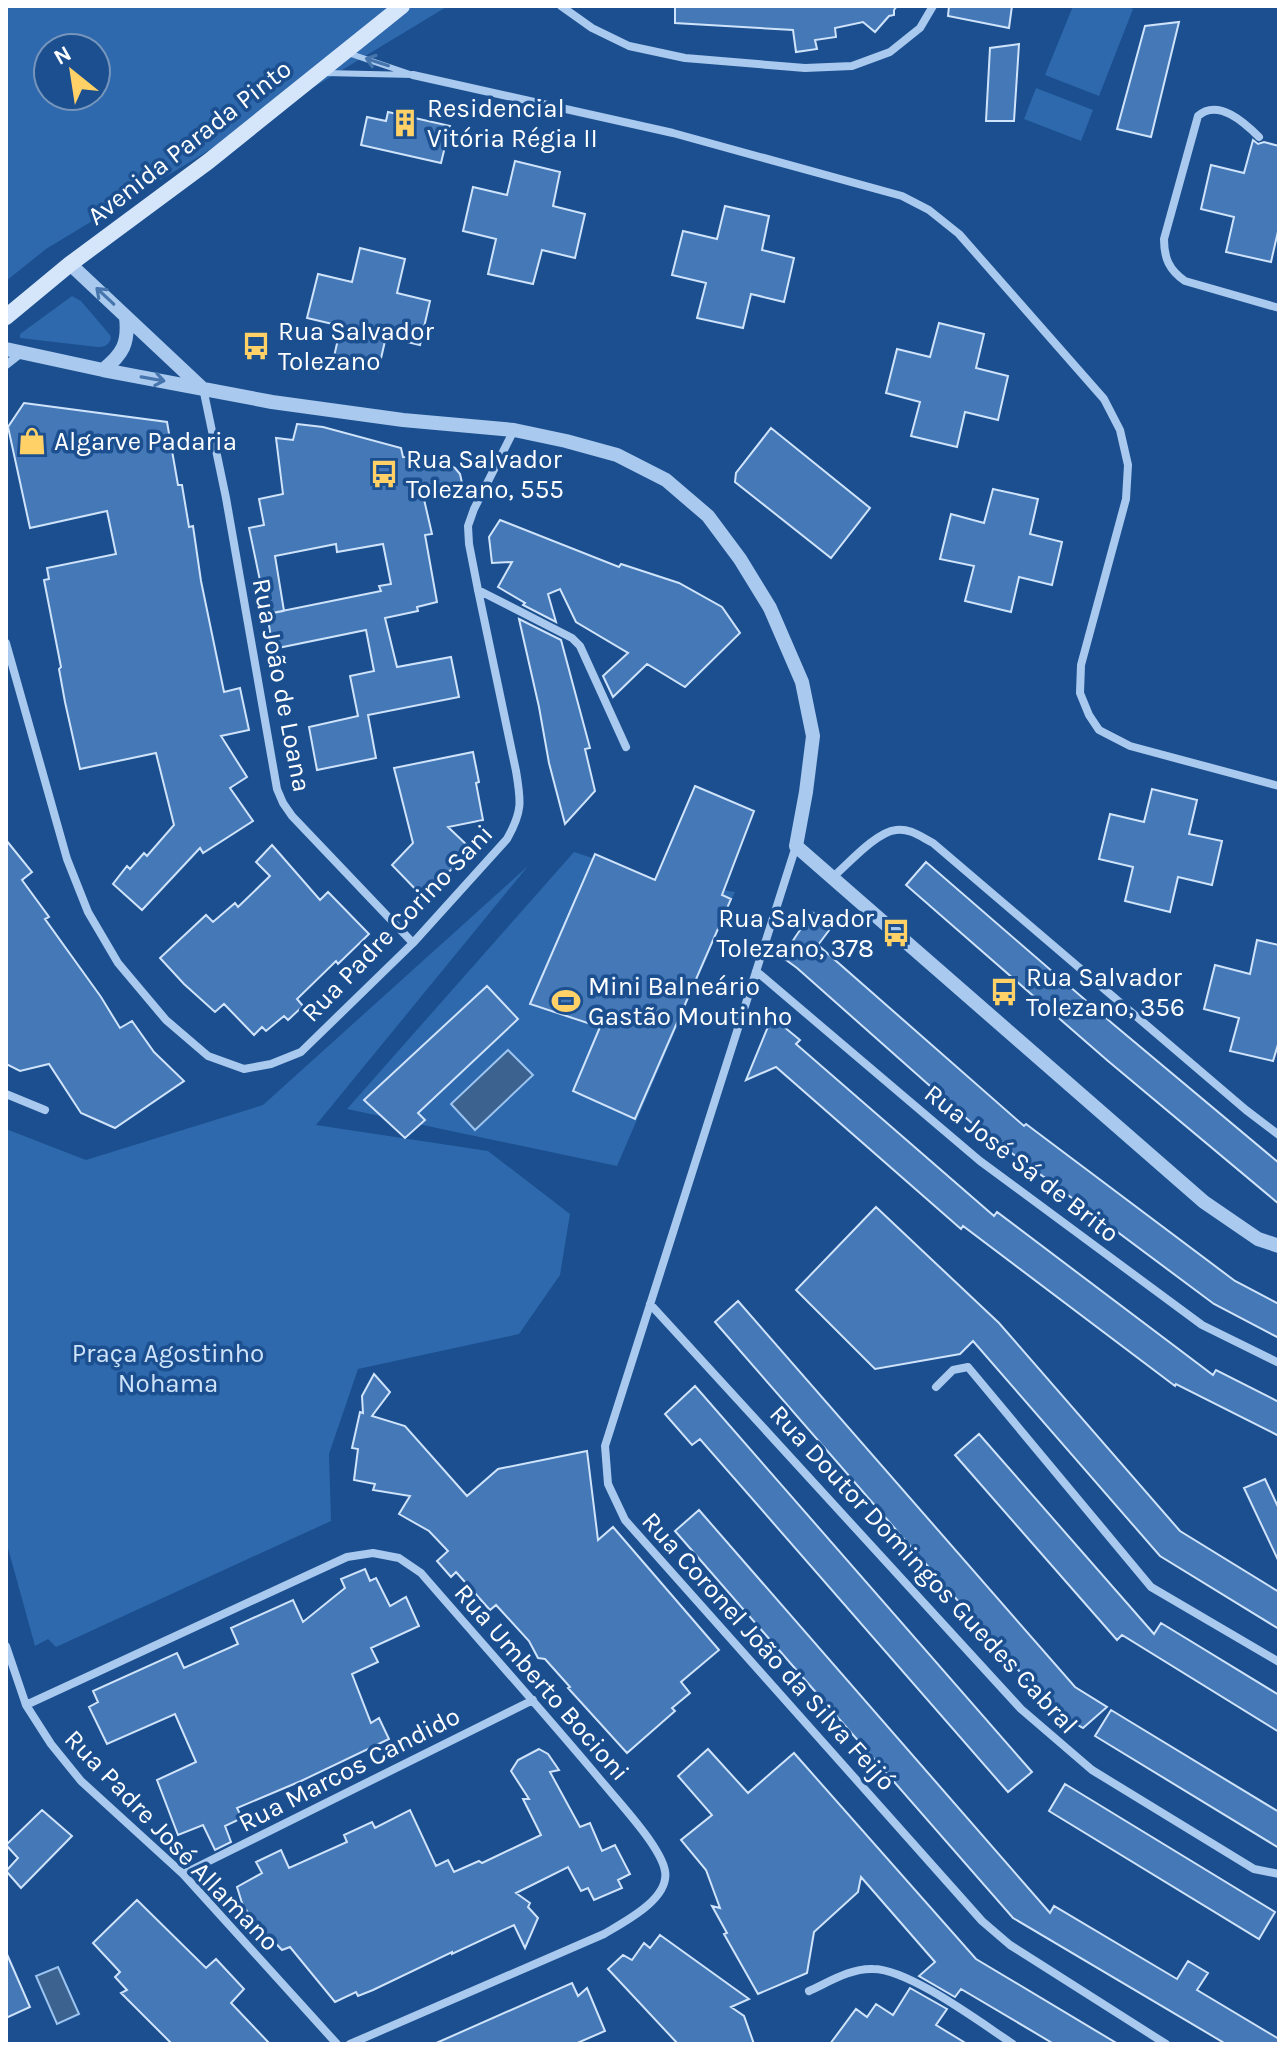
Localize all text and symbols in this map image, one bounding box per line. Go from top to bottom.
north arrow [32,32,112,112]
text: N [49,40,76,71]
street label: Avenida Parada Pinto [81,53,297,232]
one-way arrow [365,54,390,69]
place label: Residencial Vitória Régia II [427,93,598,154]
building icon: Residencial Vitória Régia II [390,108,420,138]
one-way arrow [95,287,115,306]
place label: Rua Salvador Tolezano [278,316,434,377]
bus stop icon: Rua Salvador Tolezano [241,331,271,361]
one-way arrow [140,372,165,387]
shop icon: Algarve Padaria [17,426,47,456]
place label: Algarve Padaria [54,426,237,457]
place label: Rua Salvador Tolezano, 555 [406,444,564,505]
bus stop icon: Rua Salvador Tolezano, 555 [369,459,399,489]
street label: Rua João de Loana [246,576,317,795]
street label: Rua Padre Corino Sani [295,818,500,1028]
place label: Rua Salvador Tolezano, 378 [717,903,875,964]
bus stop icon: Rua Salvador Tolezano, 378 [881,918,911,948]
place label: Rua Salvador Tolezano, 356 [1026,962,1185,1023]
place label: Mini Balneário Gastão Moutinho [588,971,792,1032]
bus stop icon: Rua Salvador Tolezano, 356 [989,977,1019,1007]
sports icon: Mini Balneário Gastão Moutinho [551,986,581,1016]
street label: Rua José Sá de Brito [918,1078,1125,1249]
park label: Praça Agostinho Nohama [72,1338,264,1399]
street label: Rua Doutor Domingos Guedes Cabral [763,1399,1084,1740]
street label: Rua Coronel João da Silva Feijó [635,1506,902,1797]
street label: Rua Umberto Bocioni [448,1577,636,1787]
street label: Rua Marcos Candido [233,1700,465,1839]
street label: Rua Padre José Allamano [58,1723,285,1957]

